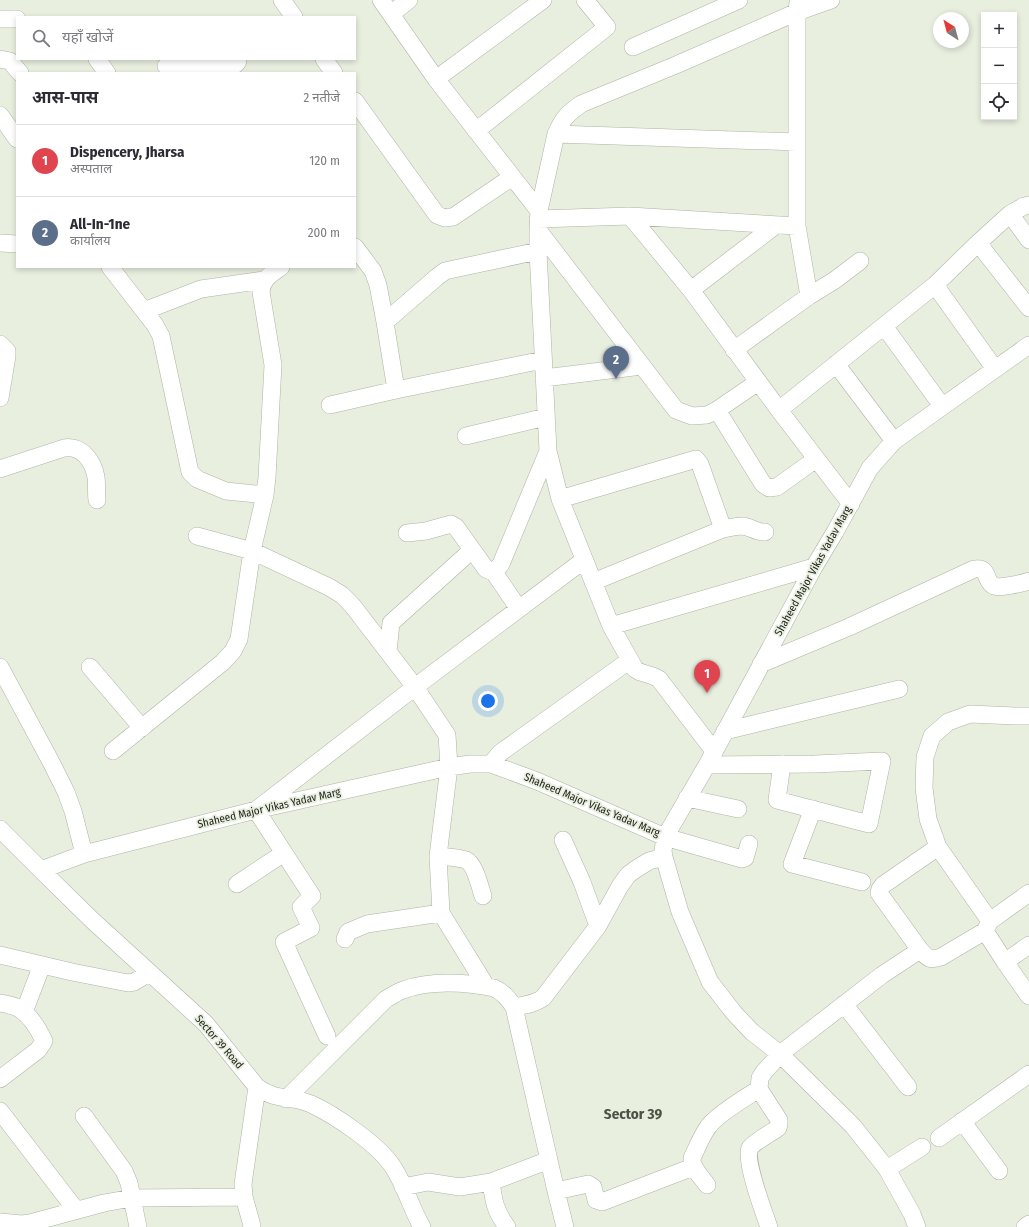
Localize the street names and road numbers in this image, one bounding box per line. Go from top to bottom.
street label: Shaheed Major Vikas Yadav Marg [772,503,855,638]
street label: Shaheed Major Vikas Yadav Marg [522,770,663,840]
street label: Shaheed Major Vikas Yadav Marg [196,785,343,831]
street label: Sector 39 Road [192,1013,246,1071]

